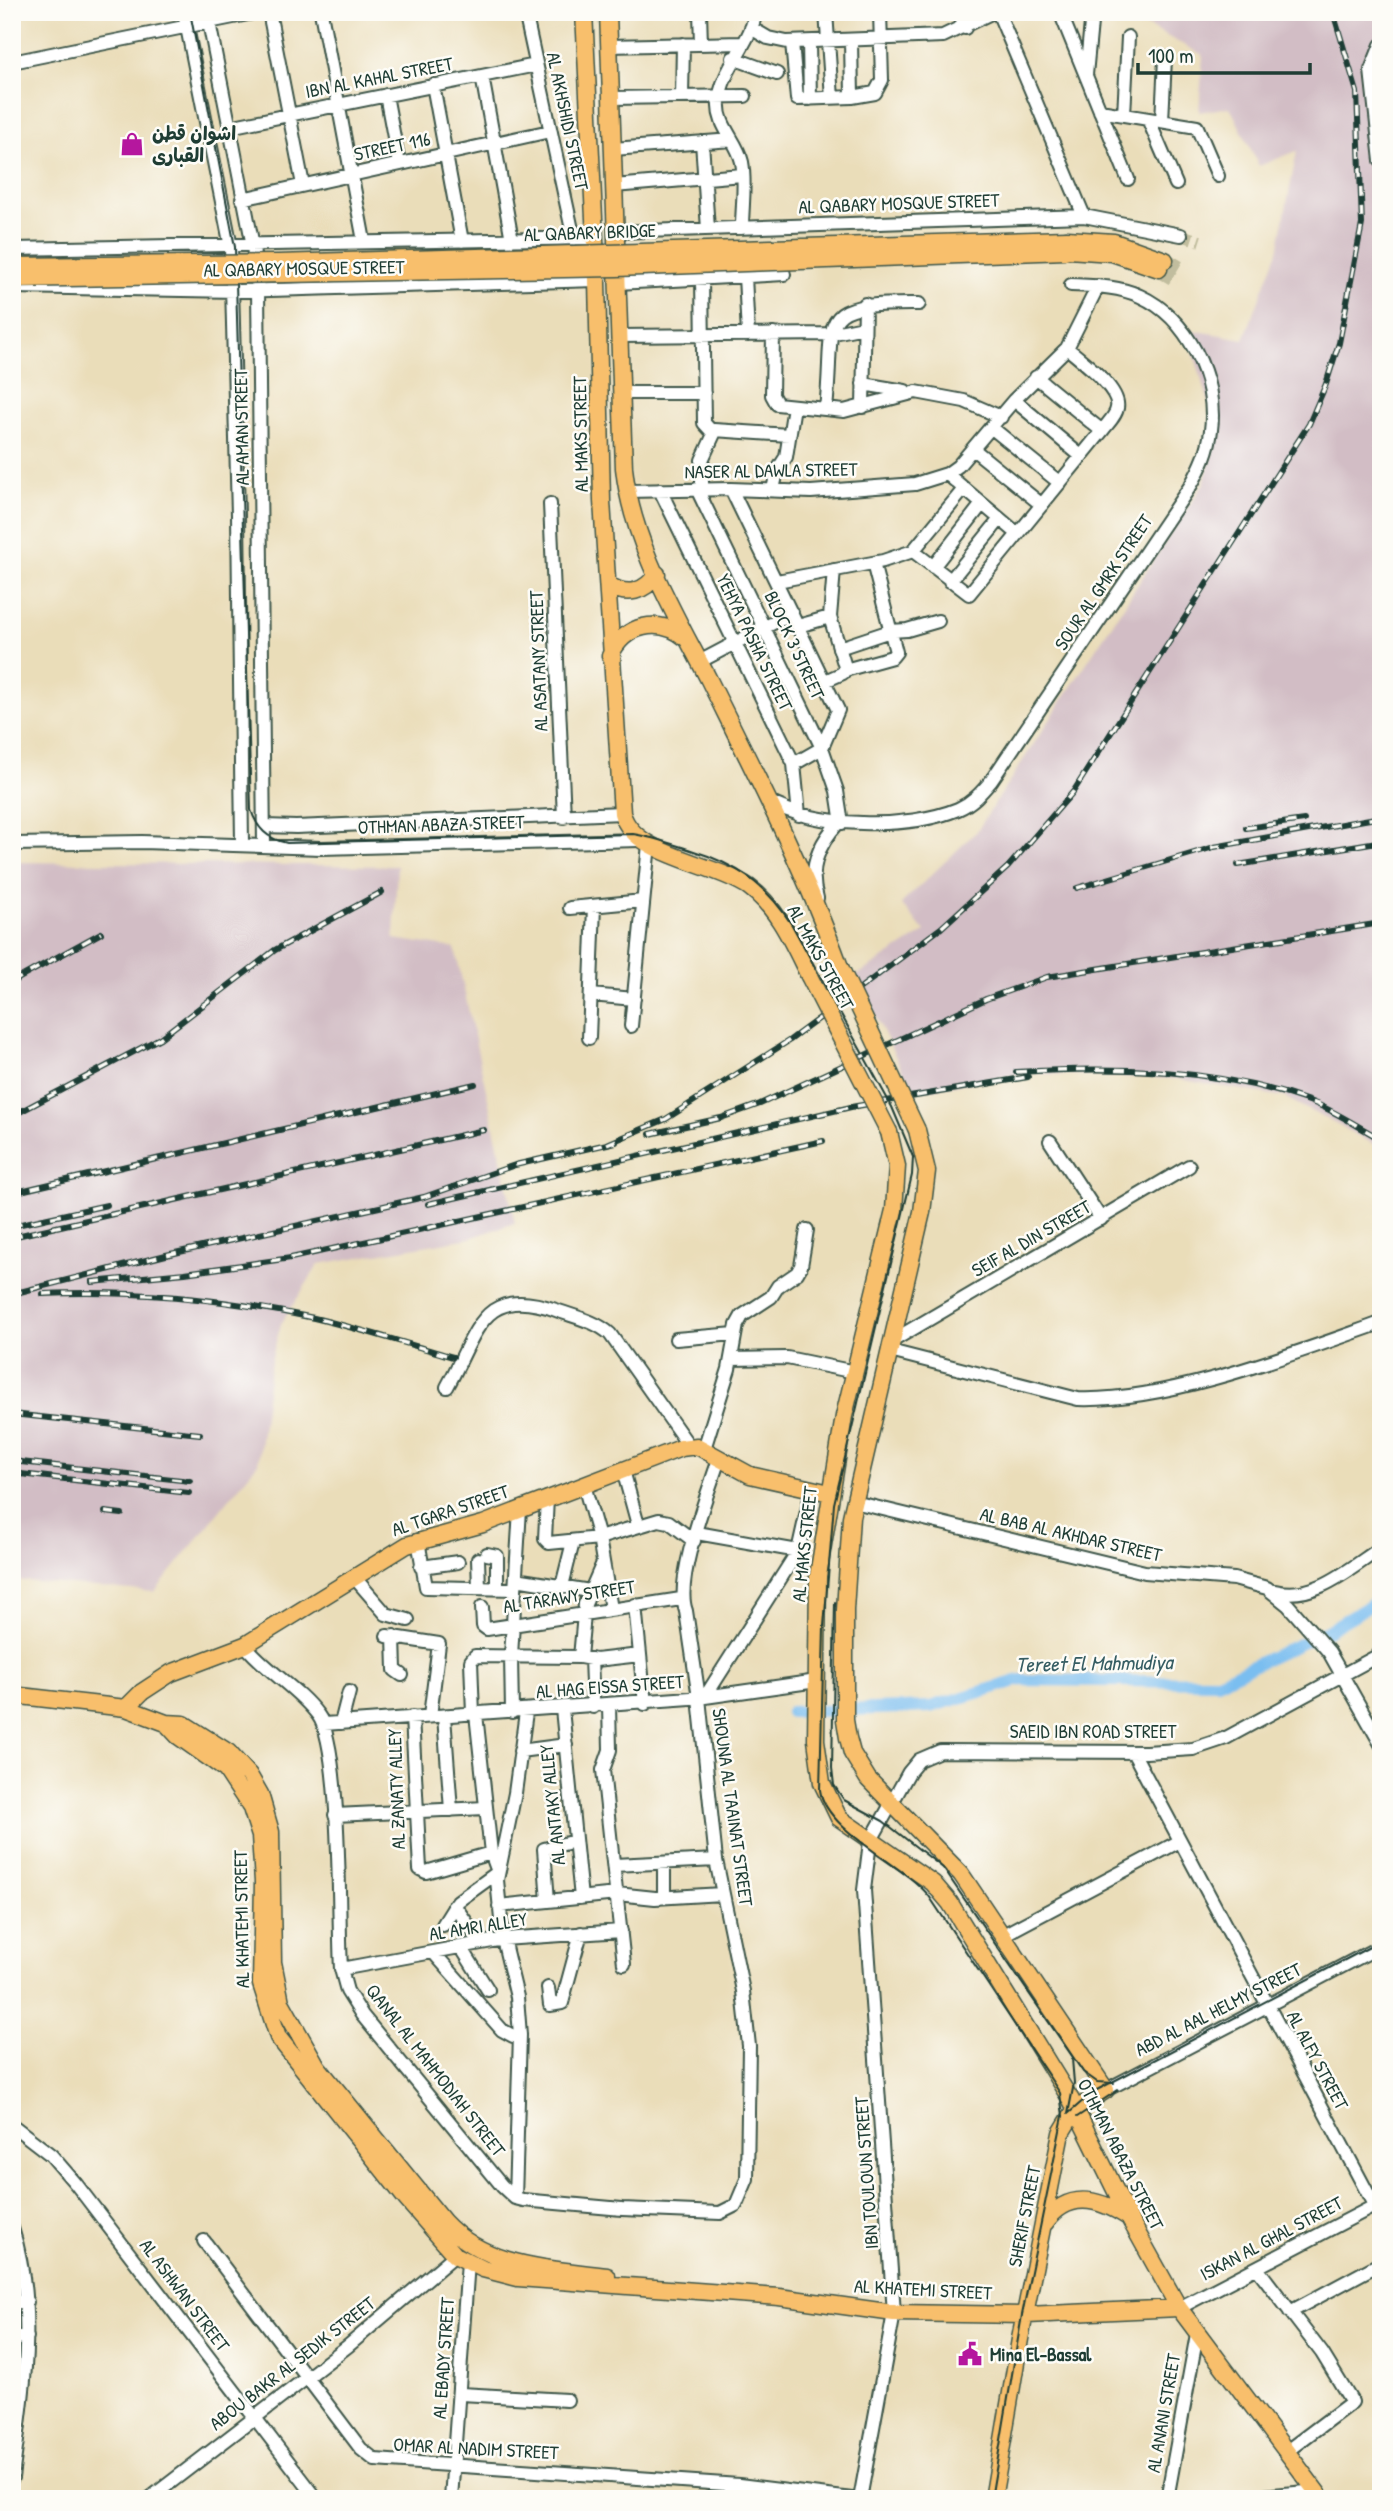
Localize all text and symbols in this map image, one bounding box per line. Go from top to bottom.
scale bar [1138,32,1309,76]
text: 100 m [1148,41,1194,70]
street label: AL AKHSHIDI STREET [541,49,596,194]
street label: IBN AL KAHAL STREET [303,50,456,104]
place label: اشوان قطن القبارى [152,120,236,168]
street label: STREET 116 [351,125,433,167]
shop icon: اشوان قطن القبارى [118,130,146,158]
street label: AL QABARY MOSQUE STREET [798,186,1001,219]
street label: AL QABARY BRIDGE [524,217,657,247]
street label: AL QABARY MOSQUE STREET [203,253,406,283]
street label: AL AMAN STREET [227,367,255,486]
street label: AL MAKS STREET [566,375,594,492]
street label: NASER AL DAWLA STREET [684,455,859,485]
street label: SOUR AL GMRK STREET [1048,508,1159,655]
street label: YEHYA PASHA STREET [711,569,800,716]
street label: BLOCK 3 STREET [759,587,832,704]
street label: AL ASATANY STREET [523,589,553,732]
street label: OTHMAN ABAZA STREET [357,808,526,840]
street label: AL MAKS STREET [781,900,861,1015]
street label: SEIF AL DIN STREET [967,1193,1096,1283]
street label: AL TGARA STREET [388,1477,513,1542]
street label: AL MAKS STREET [785,1484,823,1603]
street label: AL BAB AL AKHDAR STREET [978,1500,1165,1568]
street label: AL TARAWY STREET [501,1573,638,1619]
water label: Tereet El Mahmudiya [1015,1647,1175,1679]
street label: AL HAG EISSA STREET [535,1668,686,1704]
street label: SHOUNA AL TAAINAT STREET [706,1706,760,1909]
street label: SAEID IBN ROAD STREET [1010,1718,1177,1744]
street label: AL ZANATY ALLEY [381,1728,411,1850]
street label: AL ANTAKY ALLEY [533,1743,571,1867]
street label: AL KHATEMI STREET [227,1849,255,1988]
street label: AL AMRI ALLEY [427,1905,529,1947]
street label: ABD AL AAL HELMY STREET [1130,1955,1307,2062]
street label: QANAL AL MAHMODIAH STREET [360,1978,512,2163]
street label: AL ALFY STREET [1281,2006,1356,2115]
street label: OTHMAN ABAZA STREET [1072,2074,1171,2235]
street label: IBN TOULOUN STREET [848,2095,884,2250]
street label: SHERIF STREET [1001,2162,1047,2269]
street label: ISKAN AL GHAL STREET [1195,2189,1348,2287]
street label: AL ASHWAN STREET [134,2233,237,2358]
street label: AL KHATEMI STREET [853,2272,994,2306]
street label: ABOU BAKR AL SEDIK STREET [204,2289,381,2436]
street label: AL EBADY STREET [426,2295,460,2420]
public building icon: Mina El-Bassal [956,2340,984,2368]
place label: Mina El-Bassal [990,2341,1092,2367]
street label: AL ANANI STREET [1140,2350,1186,2474]
street label: OMAR AL NADIM STREET [393,2431,560,2465]

